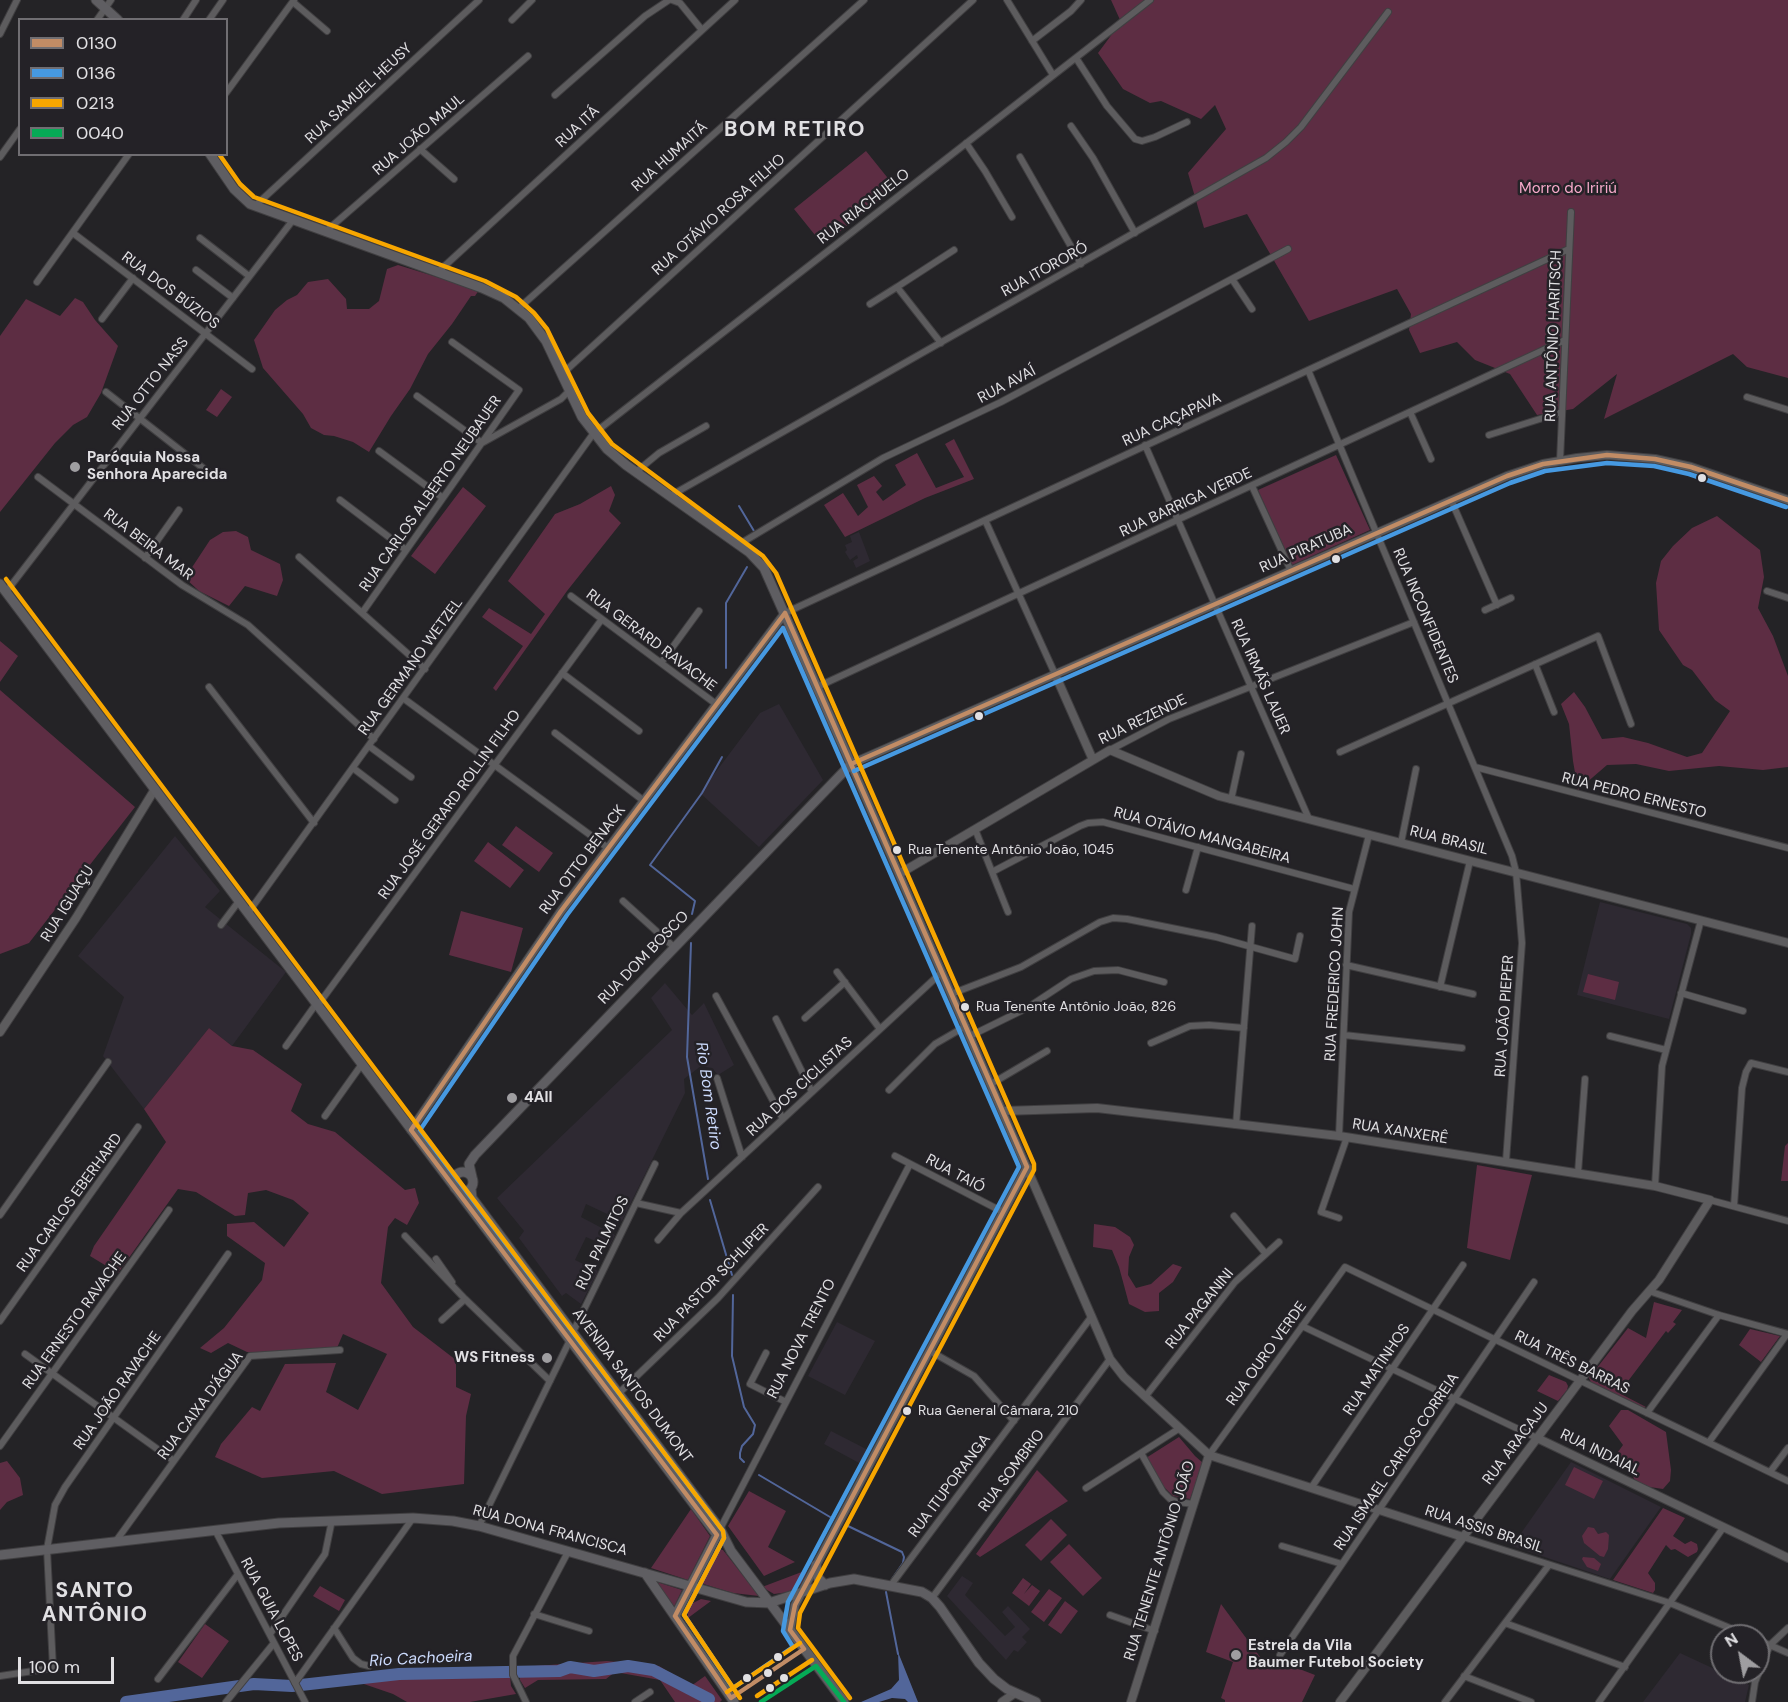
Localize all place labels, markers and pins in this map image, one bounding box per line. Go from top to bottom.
place label: Paróquia Nossa Senhora Aparecida [87,449,227,484]
marker: Paróquia Nossa Senhora Aparecida [68,460,82,474]
unlabelled marker [1696,472,1708,484]
unlabelled marker [1330,553,1342,565]
unlabelled marker [973,710,985,722]
place label: Rua Tenente Antônio João, 1045 [908,842,1114,858]
marker: Rua Tenente Antônio João, 1045 [891,844,903,856]
place label: Rua Tenente Antônio João, 826 [976,999,1176,1015]
marker: Rua Tenente Antônio João, 826 [959,1001,971,1013]
place label: 4All [524,1089,552,1107]
marker: 4All [505,1091,519,1105]
place label: WS Fitness [454,1349,535,1367]
marker: WS Fitness [540,1351,554,1365]
place label: Rua General Câmara, 210 [918,1403,1079,1419]
marker: Rua General Câmara, 210 [901,1405,913,1417]
place label: Estrela da Vila Baumer Futebol Society [1248,1637,1424,1672]
marker: Estrela da Vila Baumer Futebol Society [1229,1648,1243,1662]
unlabelled marker [772,1651,784,1663]
unlabelled marker [762,1667,774,1679]
unlabelled marker [741,1672,753,1684]
unlabelled marker [778,1672,790,1684]
unlabelled marker [764,1682,776,1694]

